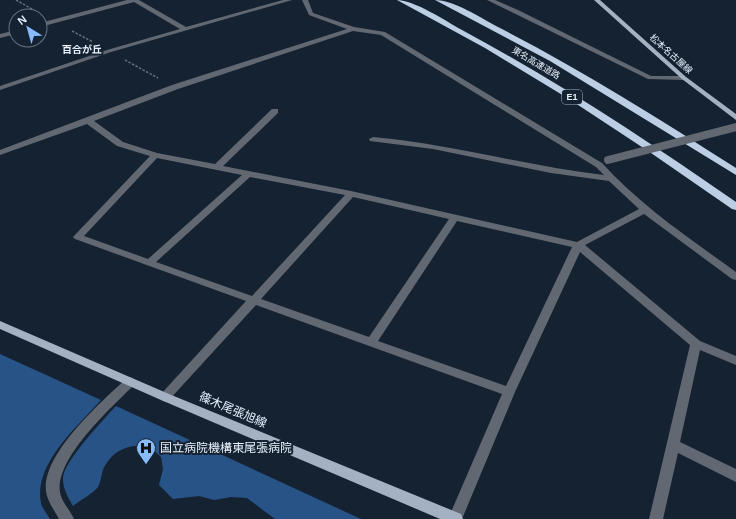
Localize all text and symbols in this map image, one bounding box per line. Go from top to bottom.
north arrow [8,8,48,48]
text: N [15,13,29,27]
street label: 松本名古屋線 [648,32,695,76]
district label: 百合が丘 [62,44,102,55]
street label: 東名高速道路 [510,45,562,81]
road number: E1 [562,90,582,104]
street label: 篠木尾張旭線 [197,389,269,431]
hospital icon: 国立病院機構東尾張病院 [135,437,157,465]
place label: 国立病院機構東尾張病院 [160,441,292,455]

